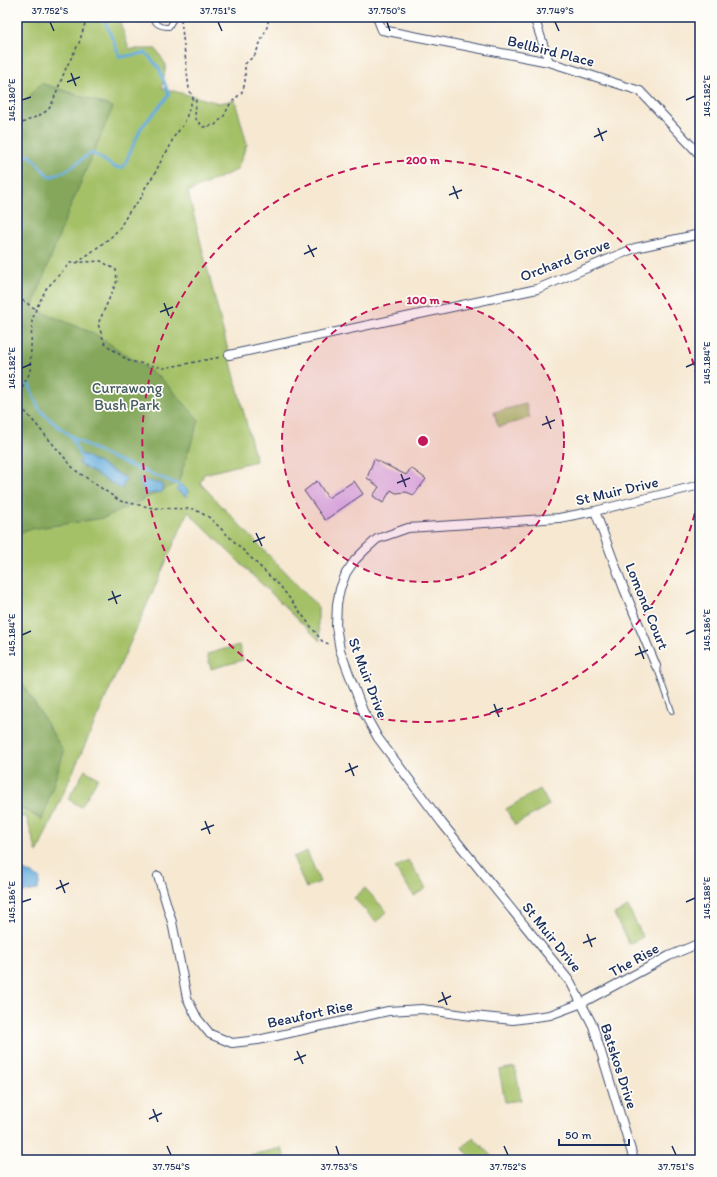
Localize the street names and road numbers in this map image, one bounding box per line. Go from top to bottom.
street label: Bellbird Place [506,31,596,71]
street label: Orchard Grove [517,235,613,285]
street label: St Muir Drive [574,473,660,509]
street label: Lomond Court [621,560,673,652]
street label: St Muir Drive [344,635,392,721]
street label: St Muir Drive [518,899,586,975]
street label: The Rise [606,939,662,981]
street label: Beaufort Rise [266,996,354,1032]
street label: Batskos Drive [597,1021,641,1111]

